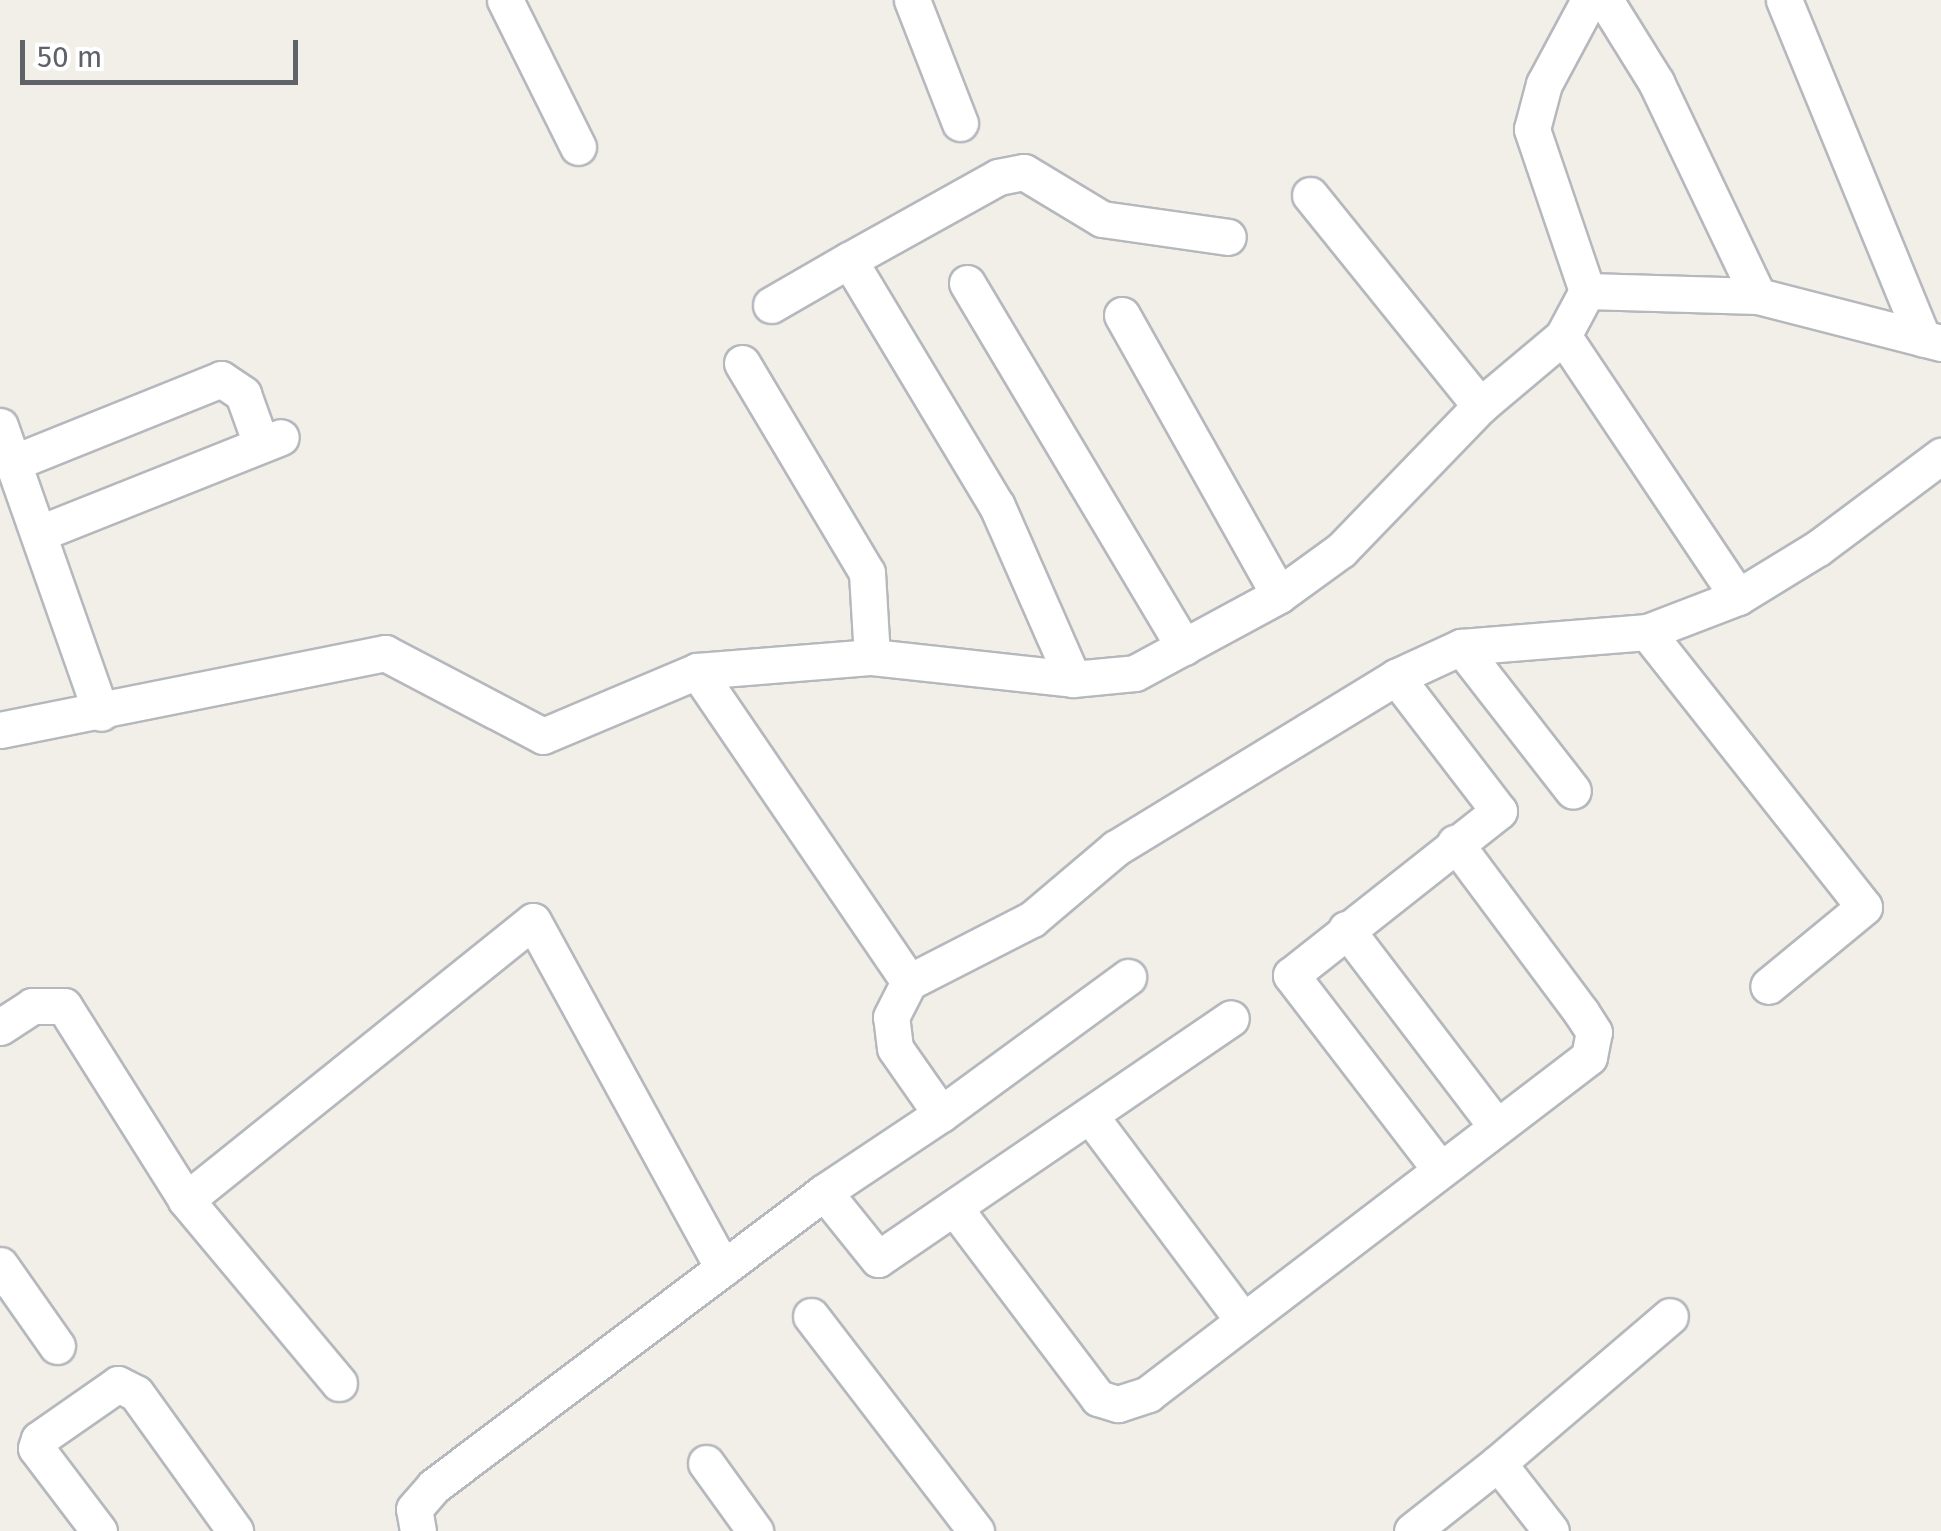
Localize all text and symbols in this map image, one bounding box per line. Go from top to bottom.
scale bar [25,20,302,82]
text: 50 m [37,39,102,75]

